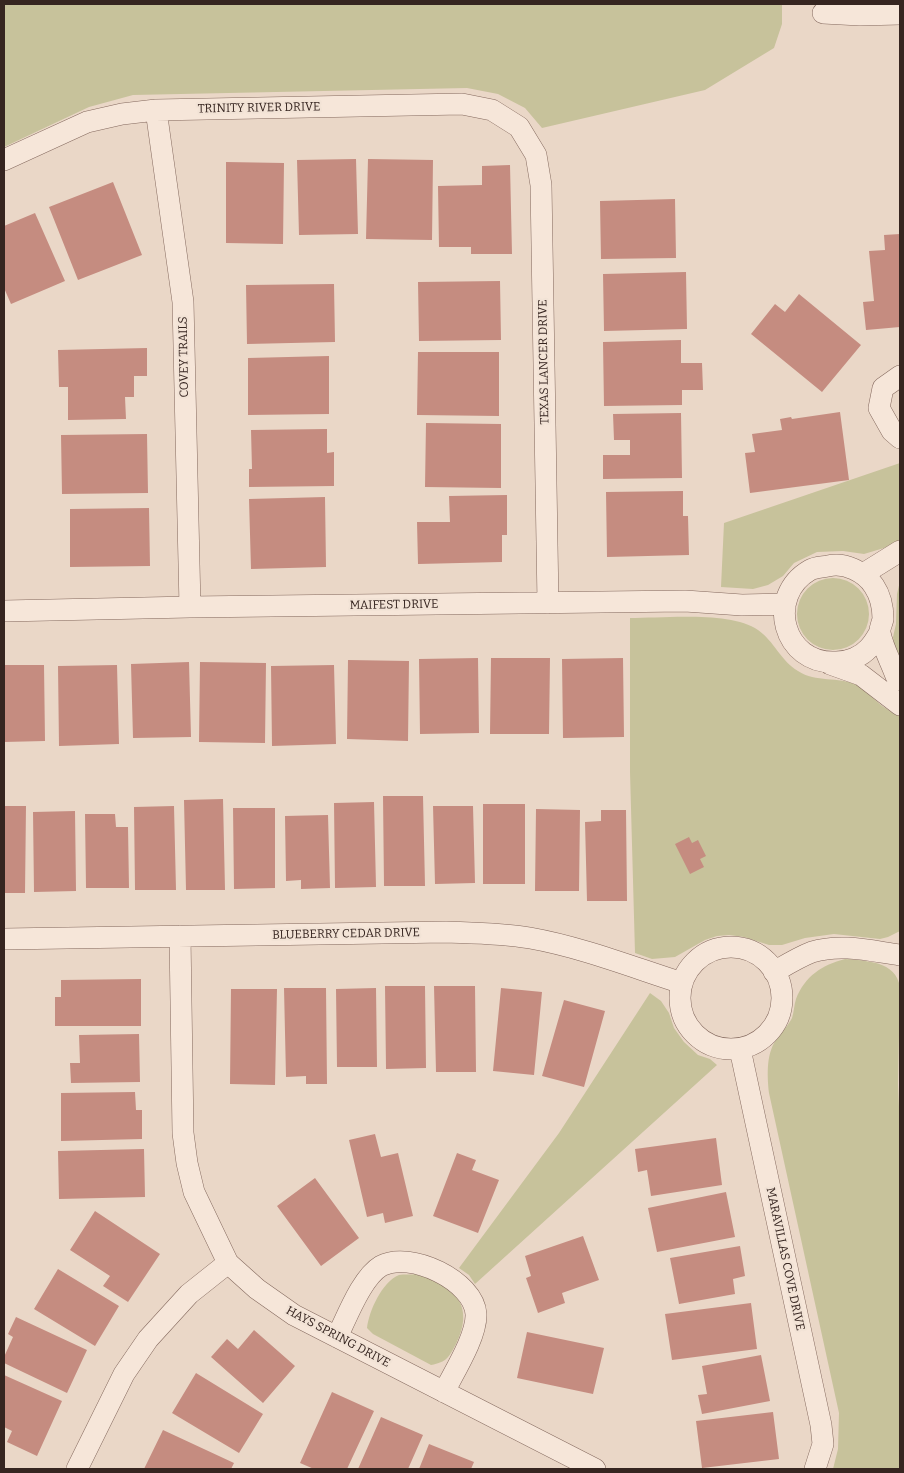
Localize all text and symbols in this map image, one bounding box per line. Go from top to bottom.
street label: TRINITY RIVER DRIVE [198,100,320,116]
street label: TEXAS LANCER DRIVE [536,299,552,425]
street label: COVEY TRAILS [176,316,192,398]
street label: MAIFEST DRIVE [349,597,439,613]
street label: BLUEBERRY CEDAR DRIVE [272,926,420,942]
street label: MARAVILLAS COVE DRIVE [763,1186,807,1332]
street label: HAYS SPRING DRIVE [283,1303,393,1371]

